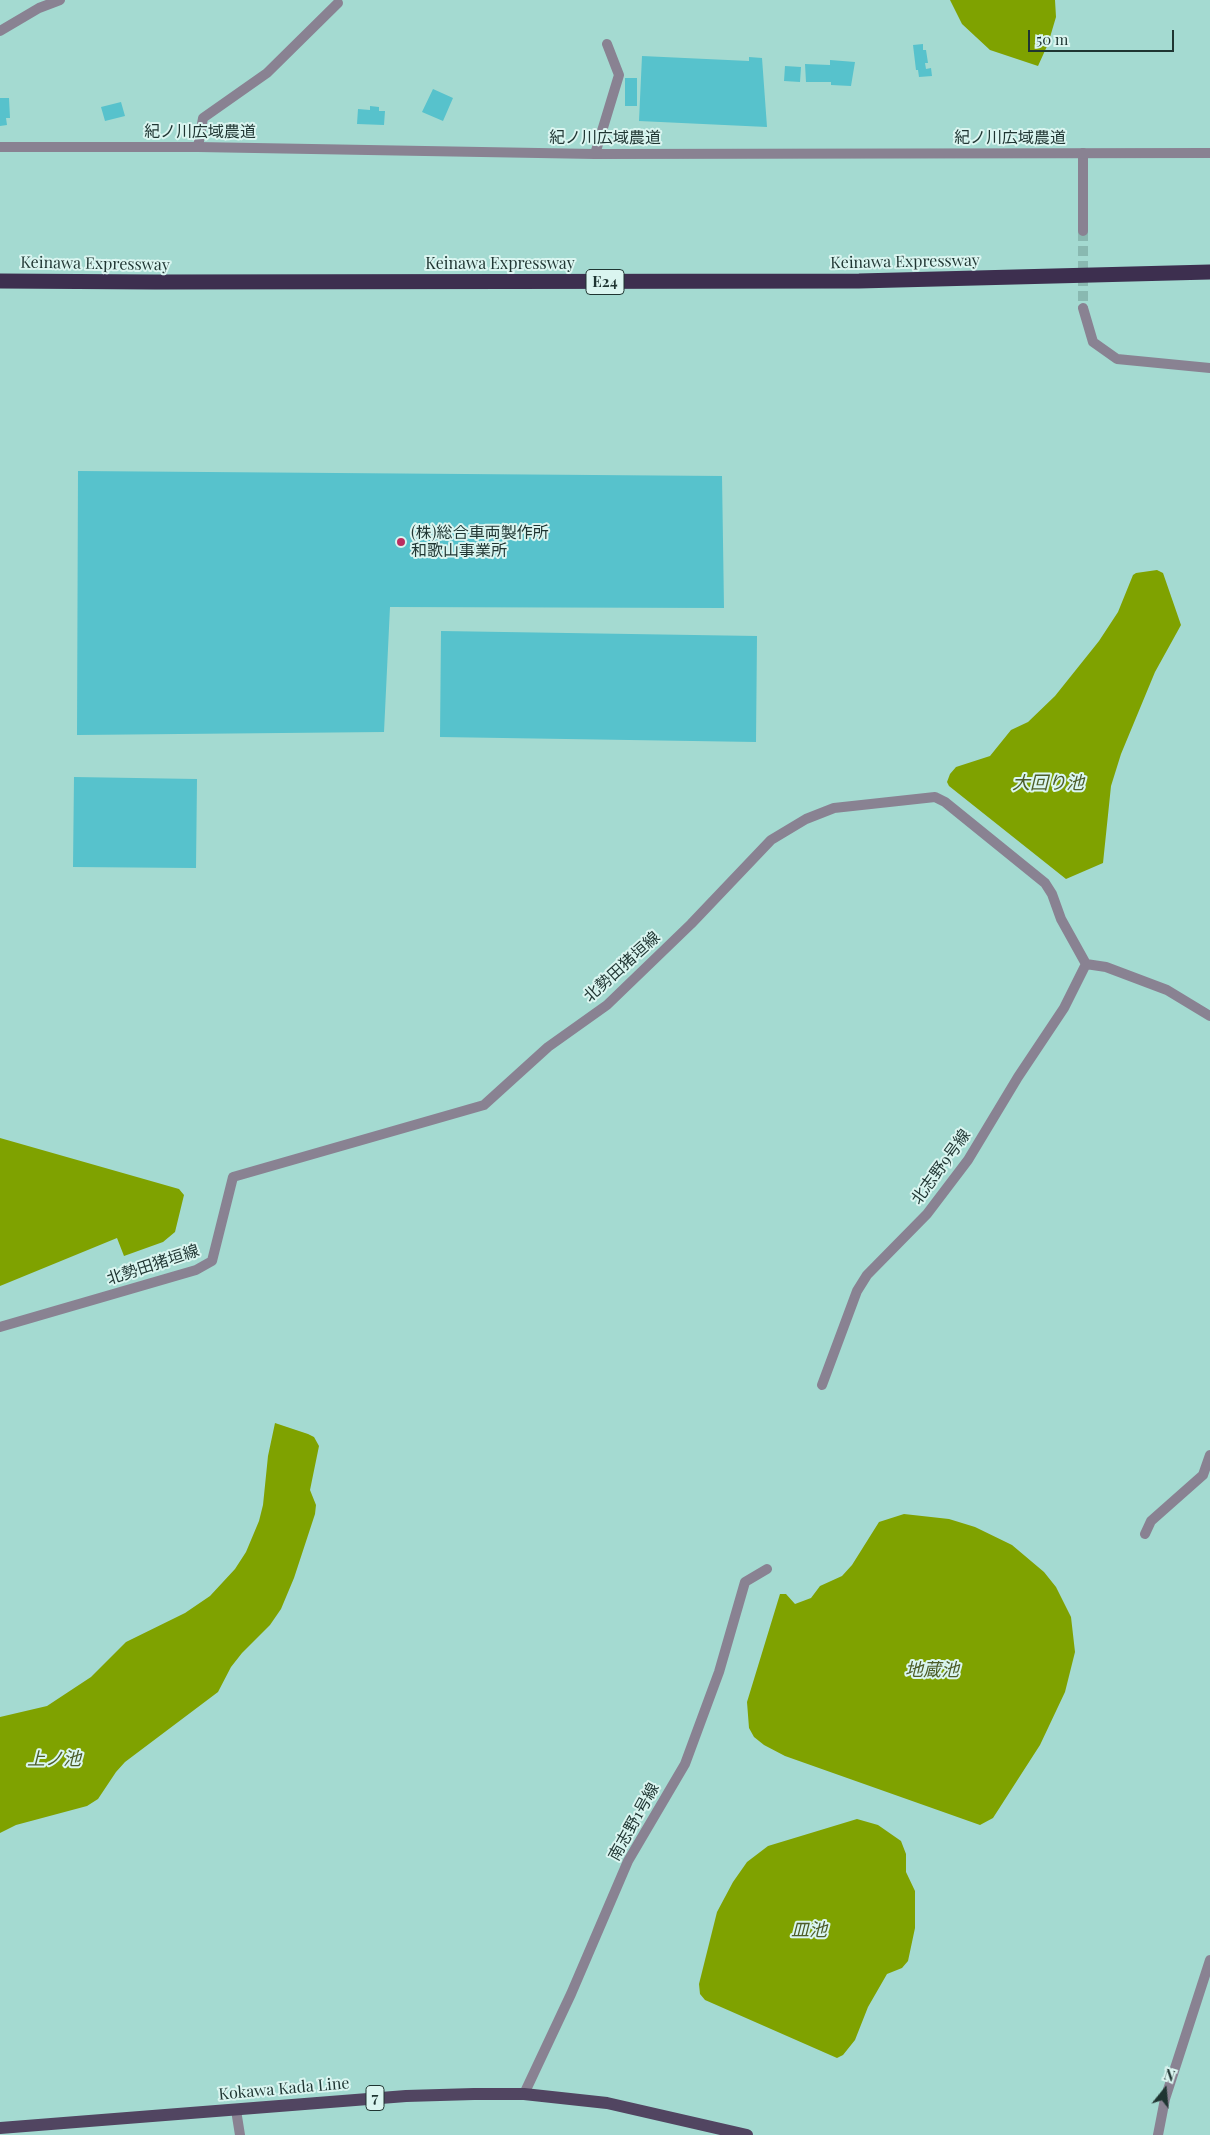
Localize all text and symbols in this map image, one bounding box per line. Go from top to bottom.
scale bar [1030,20,1176,52]
text: 50 m [1036,29,1068,49]
street label: 紀ノ川広域農道 [144,122,256,142]
street label: 紀ノ川広域農道 [549,128,661,148]
street label: 紀ノ川広域農道 [954,128,1066,148]
street label: Keinawa Expressway [830,251,980,273]
street label: Keinawa Expressway [20,253,170,275]
street label: Keinawa Expressway [425,254,575,274]
road number: E24 [586,270,624,294]
place label: (株)総合車両製作所 和歌山事業所 [411,523,548,561]
marker: (株)総合車両製作所 和歌山事業所 [395,536,407,548]
water label: 大回り池 [1012,772,1084,794]
street label: 北勢田猪垣線 [580,928,664,1006]
street label: 北志野9号線 [907,1126,975,1208]
street label: 北勢田猪垣線 [104,1241,202,1289]
water label: 地蔵池 [905,1659,959,1681]
water label: 上ノ池 [27,1748,81,1770]
street label: 南志野1号線 [605,1780,663,1864]
water label: 皿池 [791,1919,827,1941]
north arrow [1140,2065,1190,2115]
text: N [1162,2065,1177,2086]
street label: Kokawa Kada Line [218,2074,350,2104]
road number: 7 [366,2086,384,2110]

